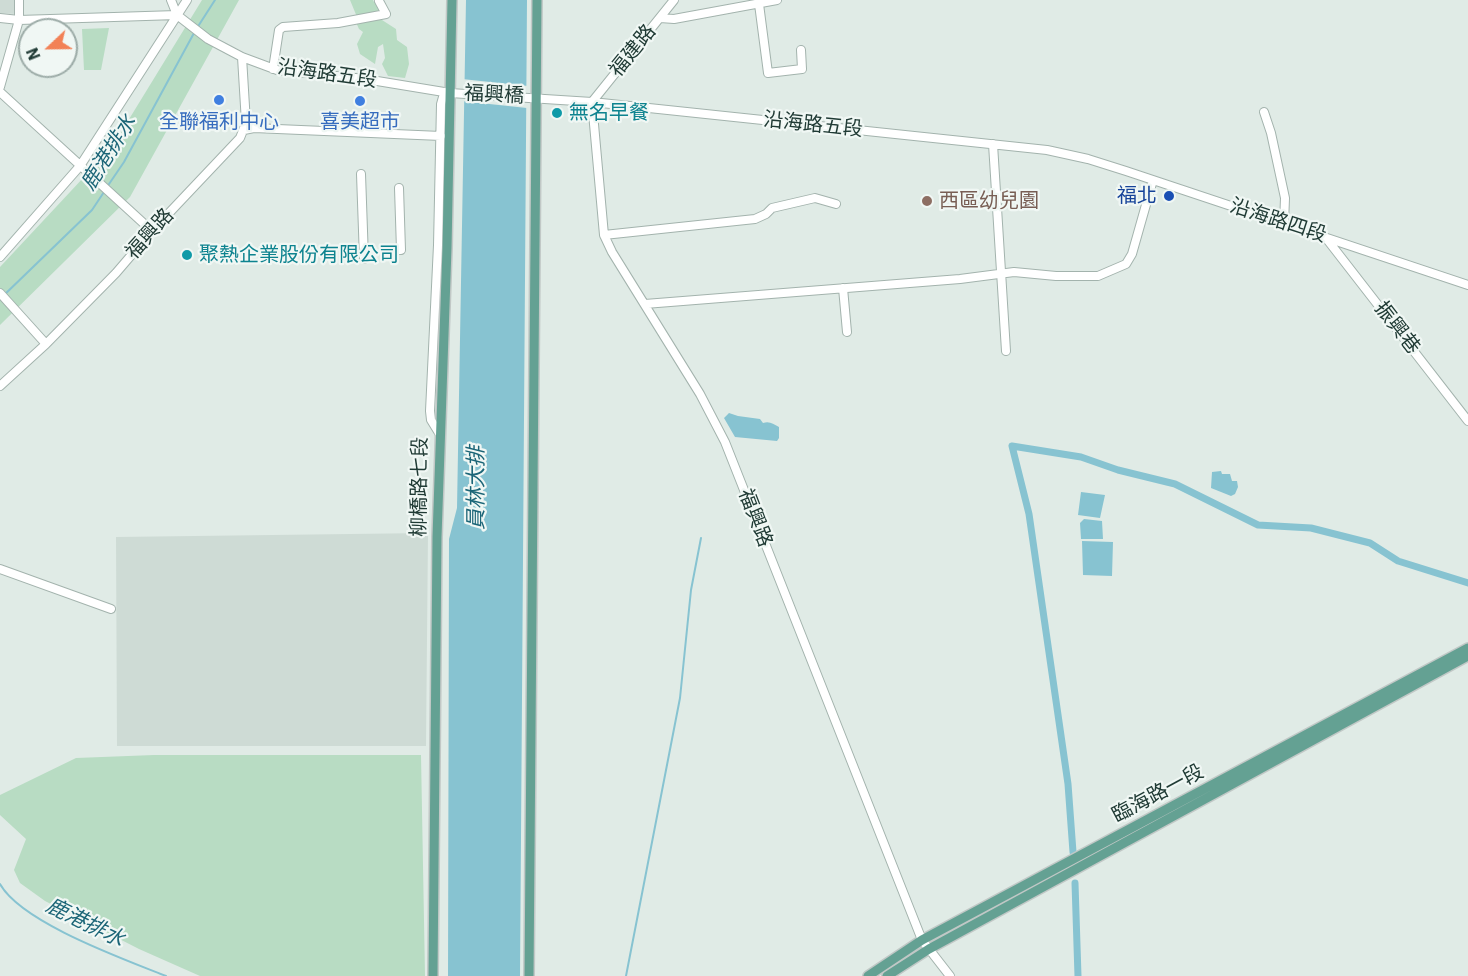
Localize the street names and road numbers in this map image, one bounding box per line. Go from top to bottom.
street label: 福建路 [605,20,661,82]
street label: 沿海路五段 [276,55,378,93]
street label: 福興橋 [463,81,525,109]
street label: 沿海路五段 [762,108,864,142]
street label: 沿海路四段 [1227,194,1329,248]
street label: 福興路 [121,204,179,264]
street label: 振興巷 [1369,297,1425,359]
street label: 柳橋路七段 [407,437,433,537]
street label: 福興路 [733,486,777,550]
street label: 臨海路一段 [1108,760,1208,828]

